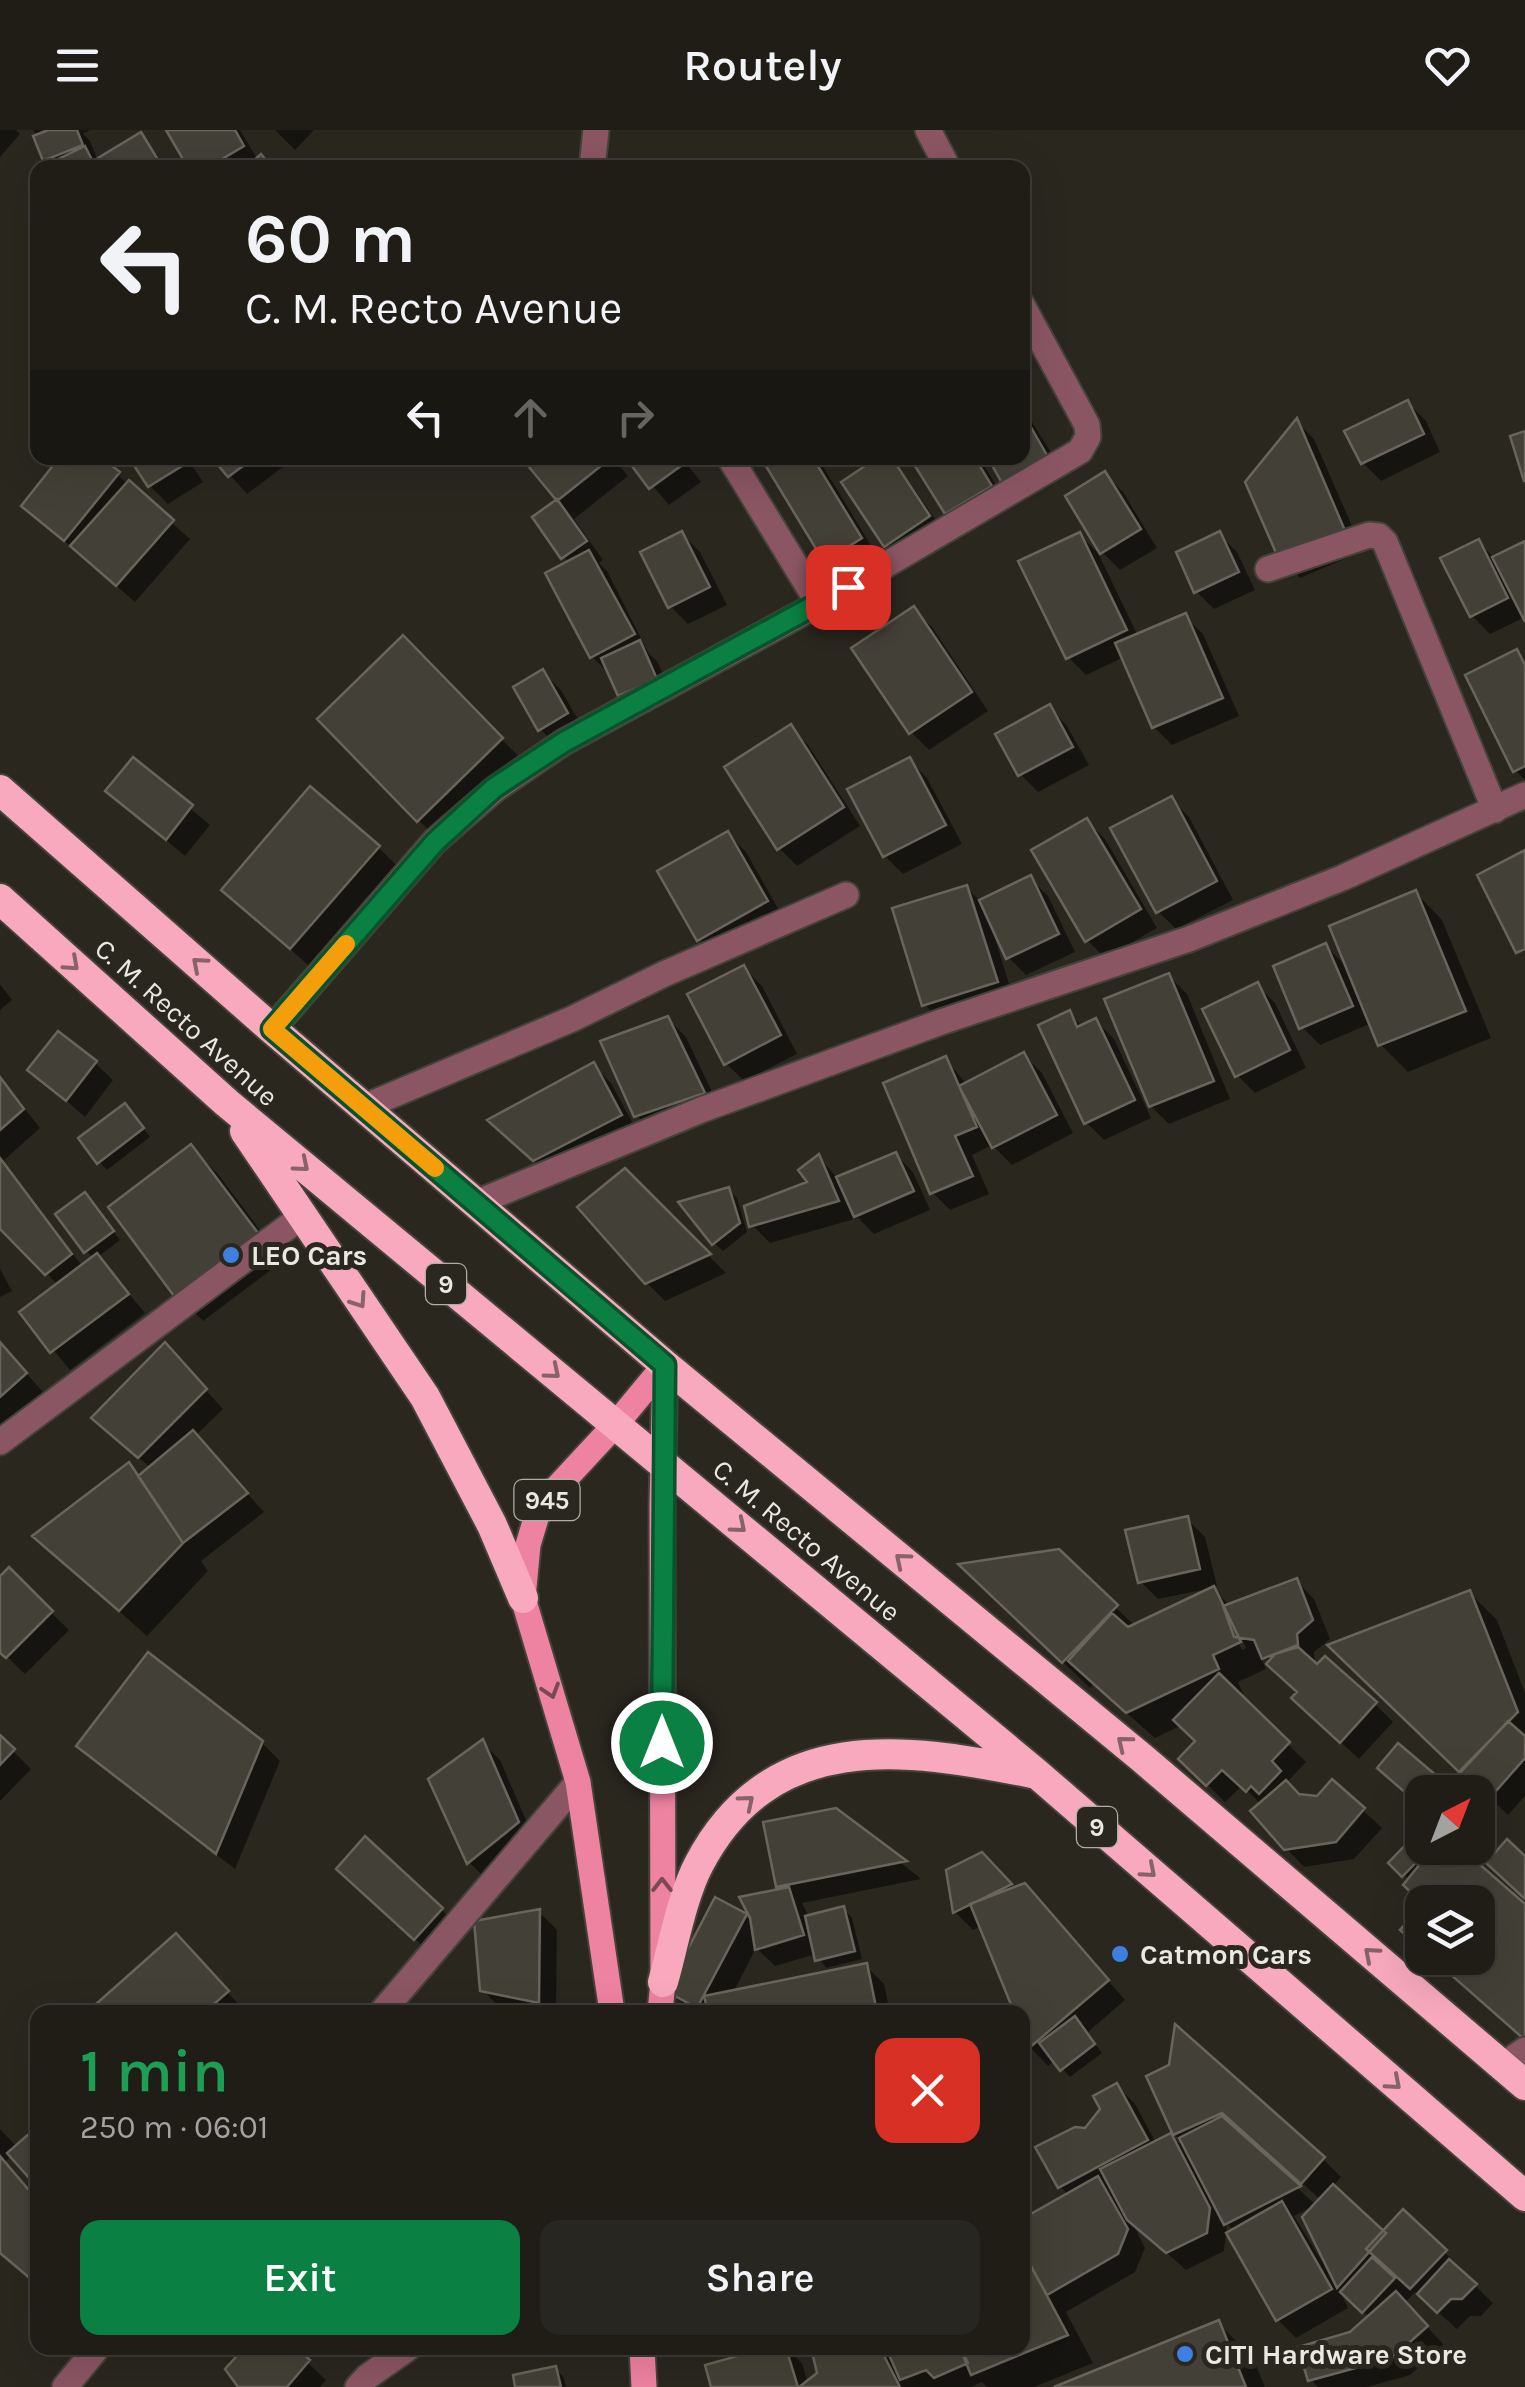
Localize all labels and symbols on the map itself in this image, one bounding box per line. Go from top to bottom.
pin [806,545,891,630]
street label: C. M. Recto Avenue [88,932,285,1113]
one-way arrow [60,952,79,970]
one-way arrow [192,958,211,976]
one-way arrow [291,1153,309,1171]
place label: LEO Cars [251,1239,367,1272]
marker: LEO Cars [220,1244,242,1266]
road number: 9 [426,1264,466,1304]
one-way arrow [347,1289,365,1308]
one-way arrow [541,1360,559,1378]
street label: C. M. Recto Avenue [706,1452,907,1628]
road number: 945 [514,1480,580,1520]
one-way arrow [728,1514,746,1532]
one-way arrow [895,1554,913,1572]
one-way arrow [539,1682,560,1699]
position arrow [610,1691,714,1795]
one-way arrow [1117,1736,1135,1754]
north arrow [1405,1775,1495,1865]
one-way arrow [735,1796,754,1814]
road number: 9 [1077,1807,1117,1847]
one-way arrow [1137,1859,1155,1877]
one-way arrow [651,1876,673,1892]
place label: Catmon Cars [1140,1938,1312,1971]
marker: Catmon Cars [1109,1943,1131,1965]
one-way arrow [1364,1947,1383,1965]
one-way arrow [1383,2072,1401,2090]
place label: CITI Hardware Store [1205,2338,1467,2371]
marker: CITI Hardware Store [1174,2343,1196,2365]

